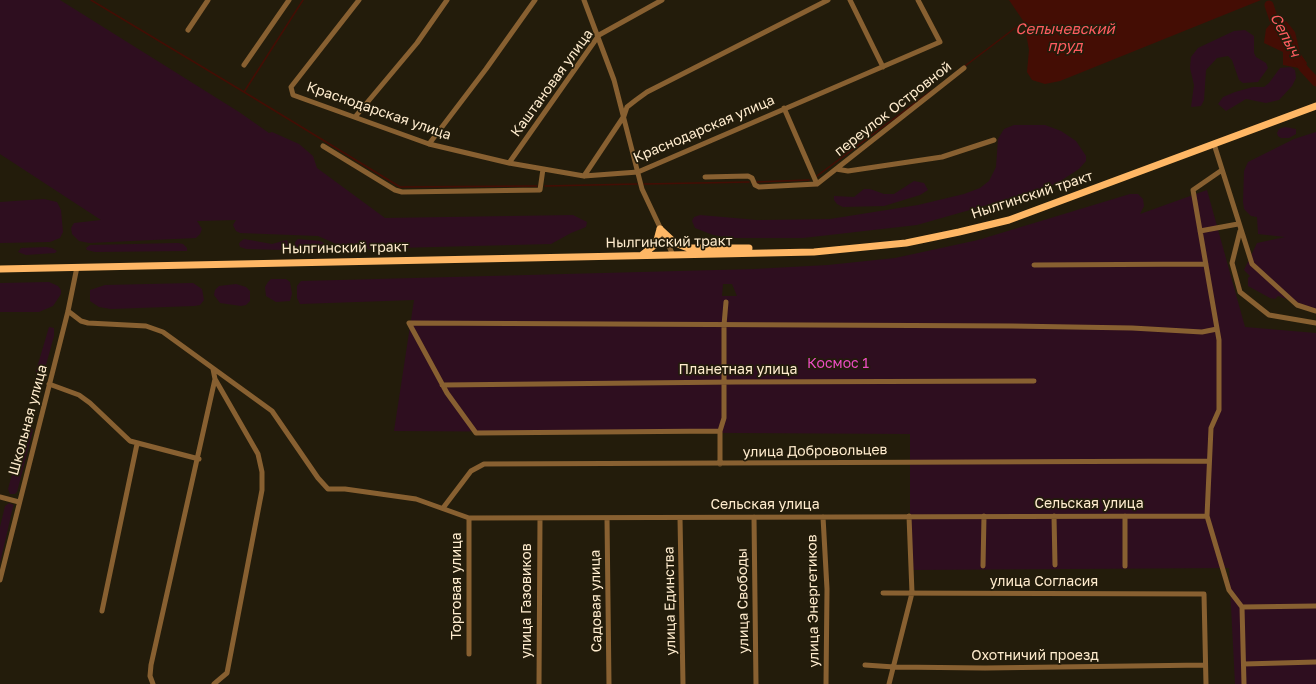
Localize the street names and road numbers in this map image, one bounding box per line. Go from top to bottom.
street label: Каштановая улица [507,26,597,140]
street label: переулок Островной [831,58,955,160]
street label: Краснодарская улица [304,78,454,144]
street label: Краснодарская улица [631,92,777,166]
street label: Нылгинский тракт [969,167,1095,223]
street label: Нылгинский тракт [605,232,733,252]
street label: Нылгинский тракт [281,238,409,258]
street label: Планетная улица [679,362,797,378]
street label: Школьная улица [5,363,51,477]
street label: улица Добровольцев [742,441,888,461]
street label: Сельская улица [1034,496,1144,512]
street label: Сельская улица [710,497,820,513]
street label: Торговая улица [449,532,465,640]
street label: улица Энергетиков [803,534,823,668]
street label: улица Газовиков [519,543,535,659]
street label: улица Единства [661,546,679,656]
street label: улица Свободы [734,548,752,654]
street label: Садовая улица [587,550,605,652]
street label: улица Согласия [990,574,1098,590]
street label: Охотничий проезд [971,648,1099,664]

